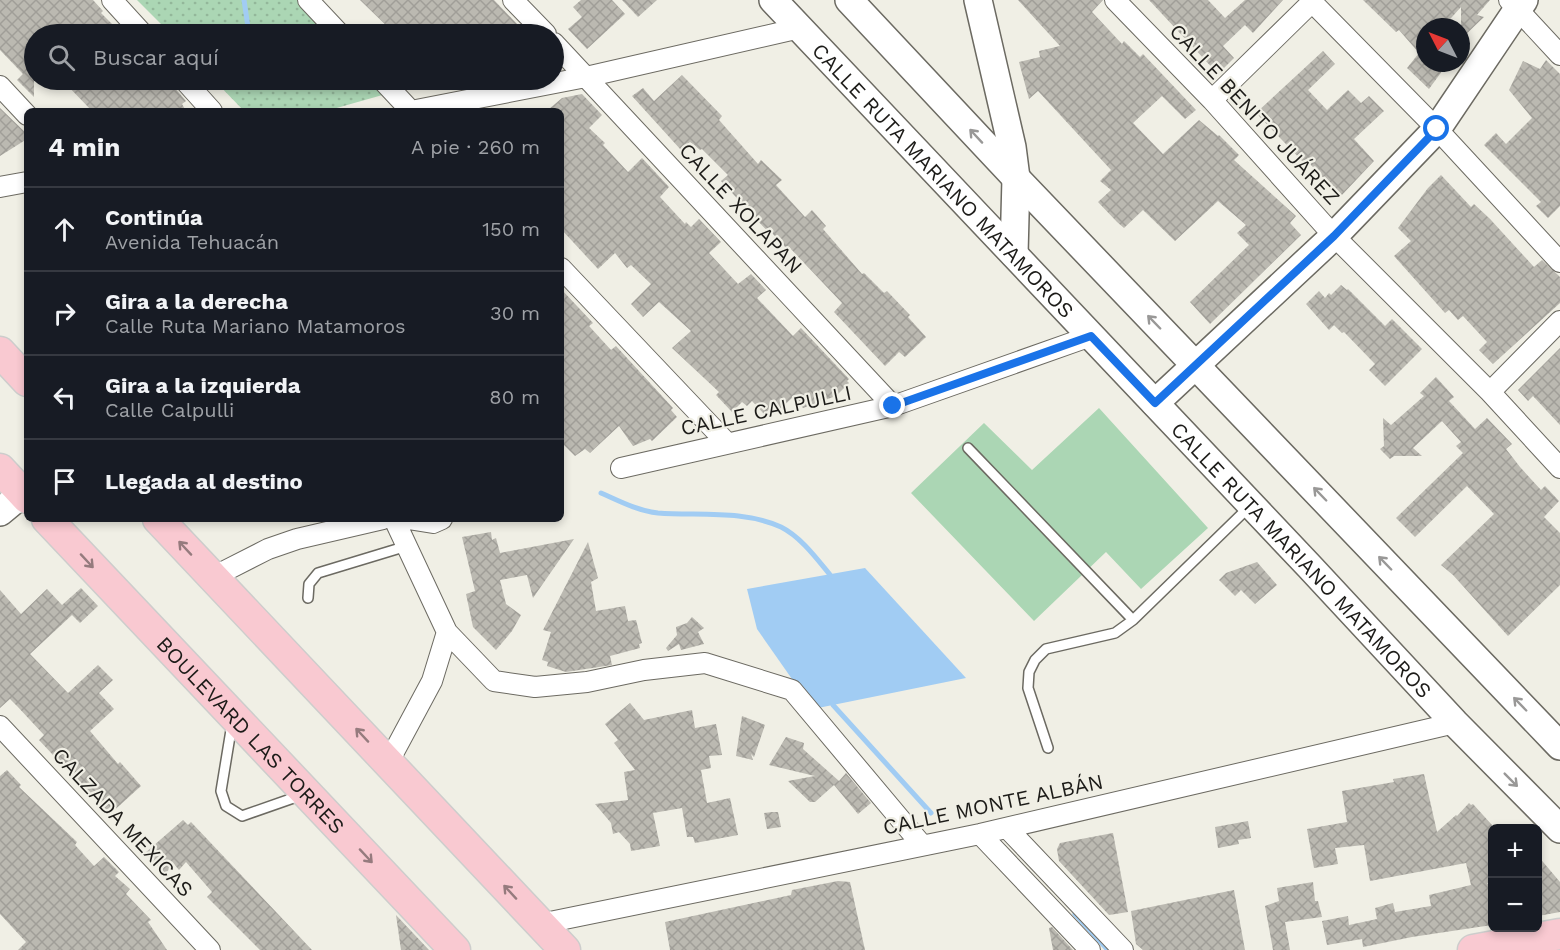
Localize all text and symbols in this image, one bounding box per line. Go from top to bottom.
street label: CALLE BENITO JUÁREZ [1165,18,1345,210]
north arrow [1416,18,1470,72]
search box [24,24,564,90]
street label: CALLE RUTA MARIANO MATAMOROS [807,37,1080,323]
icon: search [45,41,78,74]
text: Buscar aquí [93,45,219,70]
route start [1423,115,1449,141]
one-way arrow [969,128,983,143]
text: 4 min [48,132,120,162]
text: A pie · 260 m [411,135,540,159]
street label: CALLE XOLAPAN [674,138,808,278]
text: Continúa [105,205,203,230]
icon: ahead [48,213,81,246]
text: 150 m [482,217,540,241]
text: Avenida Tehuacán [105,230,279,254]
text: Gira a la derecha [105,289,288,314]
icon: right [48,297,81,330]
text: 30 m [490,301,540,325]
text: Calle Ruta Mariano Matamoros [105,314,405,338]
one-way arrow [1147,314,1162,329]
text: Gira a la izquierda [105,373,301,398]
street label: CALLE CALPULLI [678,380,854,440]
icon: left [48,381,81,414]
text: 80 m [489,385,540,409]
route end [879,392,905,418]
text: Calle Calpulli [105,398,234,422]
street label: CALLE RUTA MARIANO MATAMOROS [1166,416,1437,703]
icon: arrive [48,465,81,498]
text: Llegada al destino [105,469,303,494]
one-way arrow [1312,487,1327,502]
one-way arrow [178,540,192,555]
one-way arrow [80,554,95,569]
one-way arrow [1378,555,1392,570]
street label: BOULEVARD LAS TORRES [152,631,350,838]
one-way arrow [1512,696,1527,711]
one-way arrow [355,728,369,743]
street label: CALZADA MEXICAS [48,742,198,902]
street label: CALLE MONTE ALBÁN [881,768,1105,840]
one-way arrow [1503,772,1518,787]
map controls [1488,824,1542,932]
button: + [1488,824,1542,878]
one-way arrow [359,848,373,863]
button: − [1488,878,1542,932]
one-way arrow [503,885,518,900]

